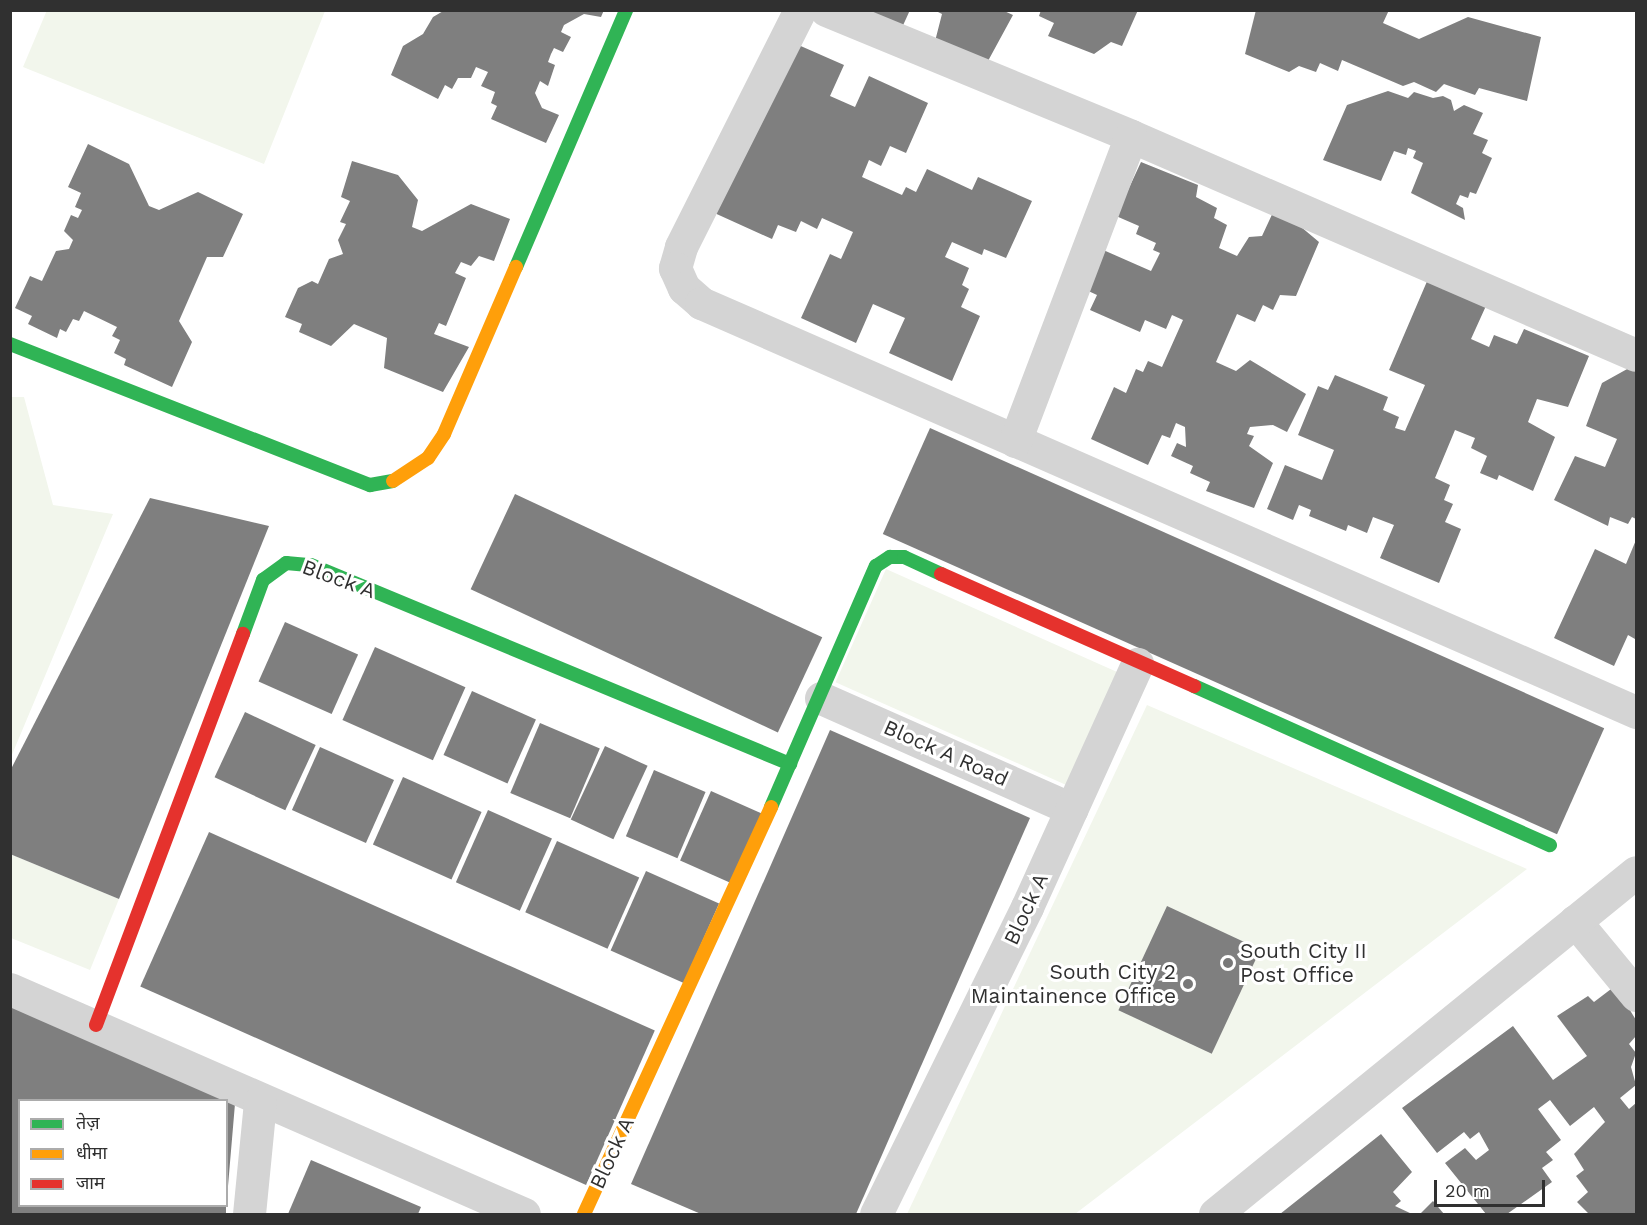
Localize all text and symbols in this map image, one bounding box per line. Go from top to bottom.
street label: Block A [298,554,380,604]
street label: Block A Road [879,714,1013,792]
street label: Block A [998,869,1054,949]
place label: South City II Post Office [1240,938,1367,988]
marker: South City II Post Office [1221,956,1235,970]
place label: South City 2 Maintainence Office [971,959,1176,1009]
marker: South City 2 Maintainence Office [1181,977,1195,991]
legend [18,1099,228,1207]
text: तेज़ [76,1112,100,1133]
street label: Block A [584,1113,640,1193]
text: धीमा [76,1142,107,1163]
scale bar [1437,1168,1548,1206]
text: जाम [76,1172,105,1193]
text: 20 m [1445,1180,1490,1201]

